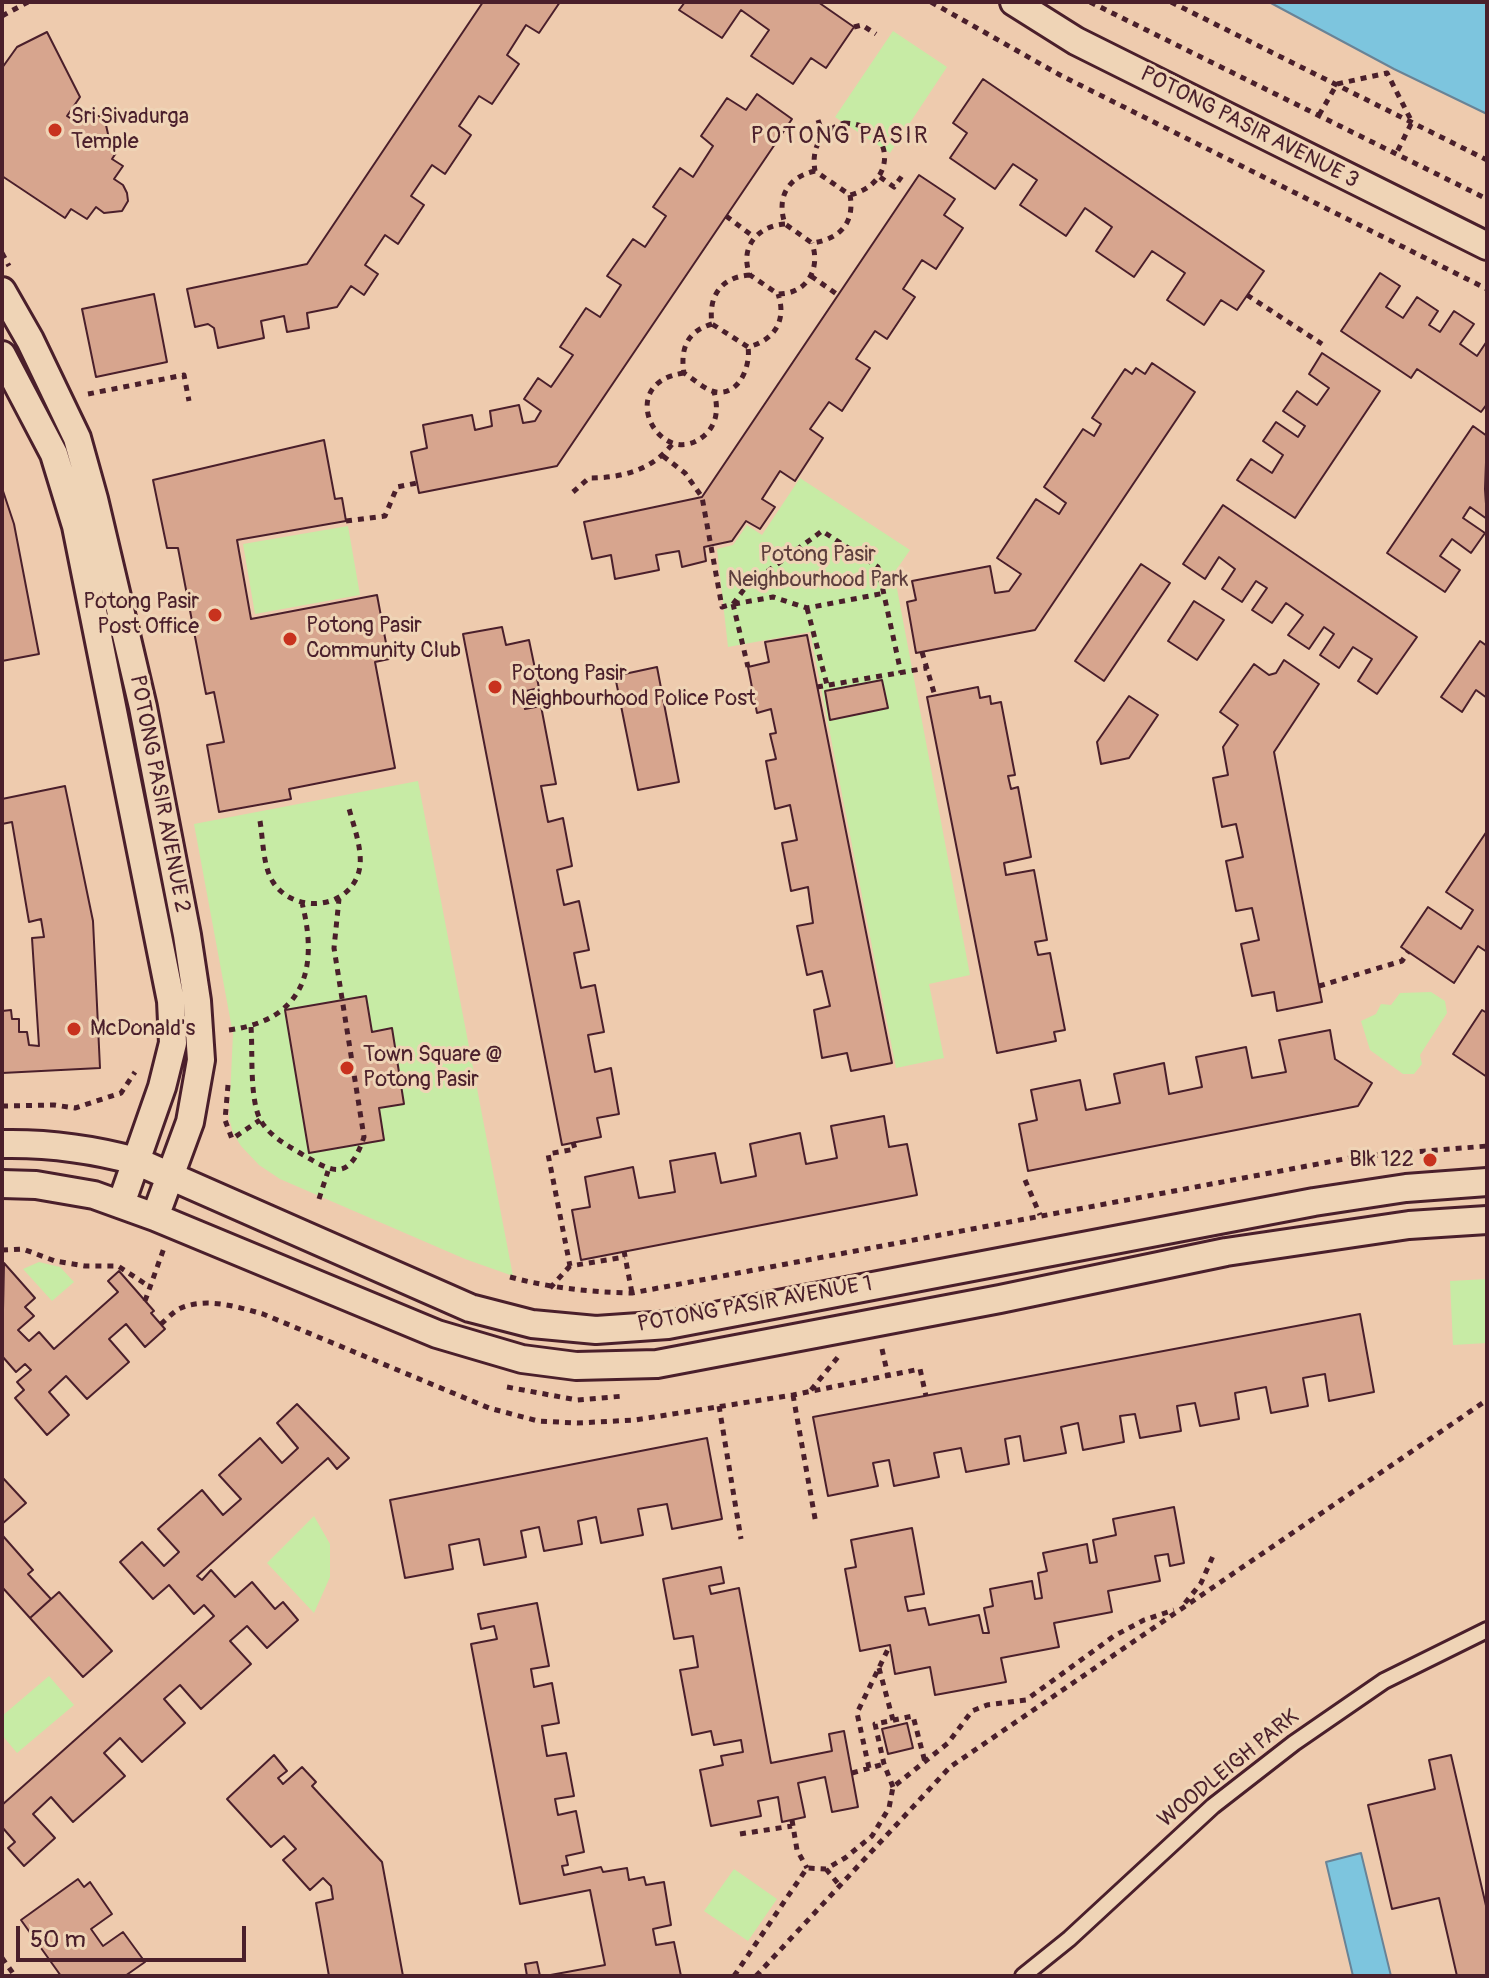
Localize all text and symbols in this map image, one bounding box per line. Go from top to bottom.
street label: POTONG PASIR AVENUE 3 [1135,61,1363,195]
place label: Sri Sivadurga Temple [71,104,189,156]
marker: Sri Sivadurga Temple [46,121,64,139]
district label: POTONG PASIR [750,123,930,151]
park label: Potong Pasir Neighbourhood Park [728,542,908,594]
place label: Potong Pasir Post Office [83,589,199,640]
marker: Potong Pasir Post Office [206,606,224,624]
place label: Potong Pasir Community Club [306,613,461,664]
marker: Potong Pasir Community Club [281,630,299,648]
place label: Potong Pasir Neighbourhood Police Post [511,661,756,712]
street label: POTONG PASIR AVENUE 2 [123,673,195,915]
marker: Potong Pasir Neighbourhood Police Post [486,678,504,696]
place label: McDonald's [90,1016,195,1042]
marker: McDonald's [65,1020,83,1038]
place label: Town Square @ Potong Pasir [363,1042,503,1094]
marker: Town Square @ Potong Pasir [338,1059,356,1077]
place label: Blk 122 [1349,1147,1414,1173]
marker: Blk 122 [1421,1151,1439,1169]
street label: POTONG PASIR AVENUE 1 [636,1271,874,1339]
street label: WOODLEIGH PARK [1153,1704,1305,1834]
scale bar [20,1910,250,1960]
text: 50 m [30,1925,86,1954]

